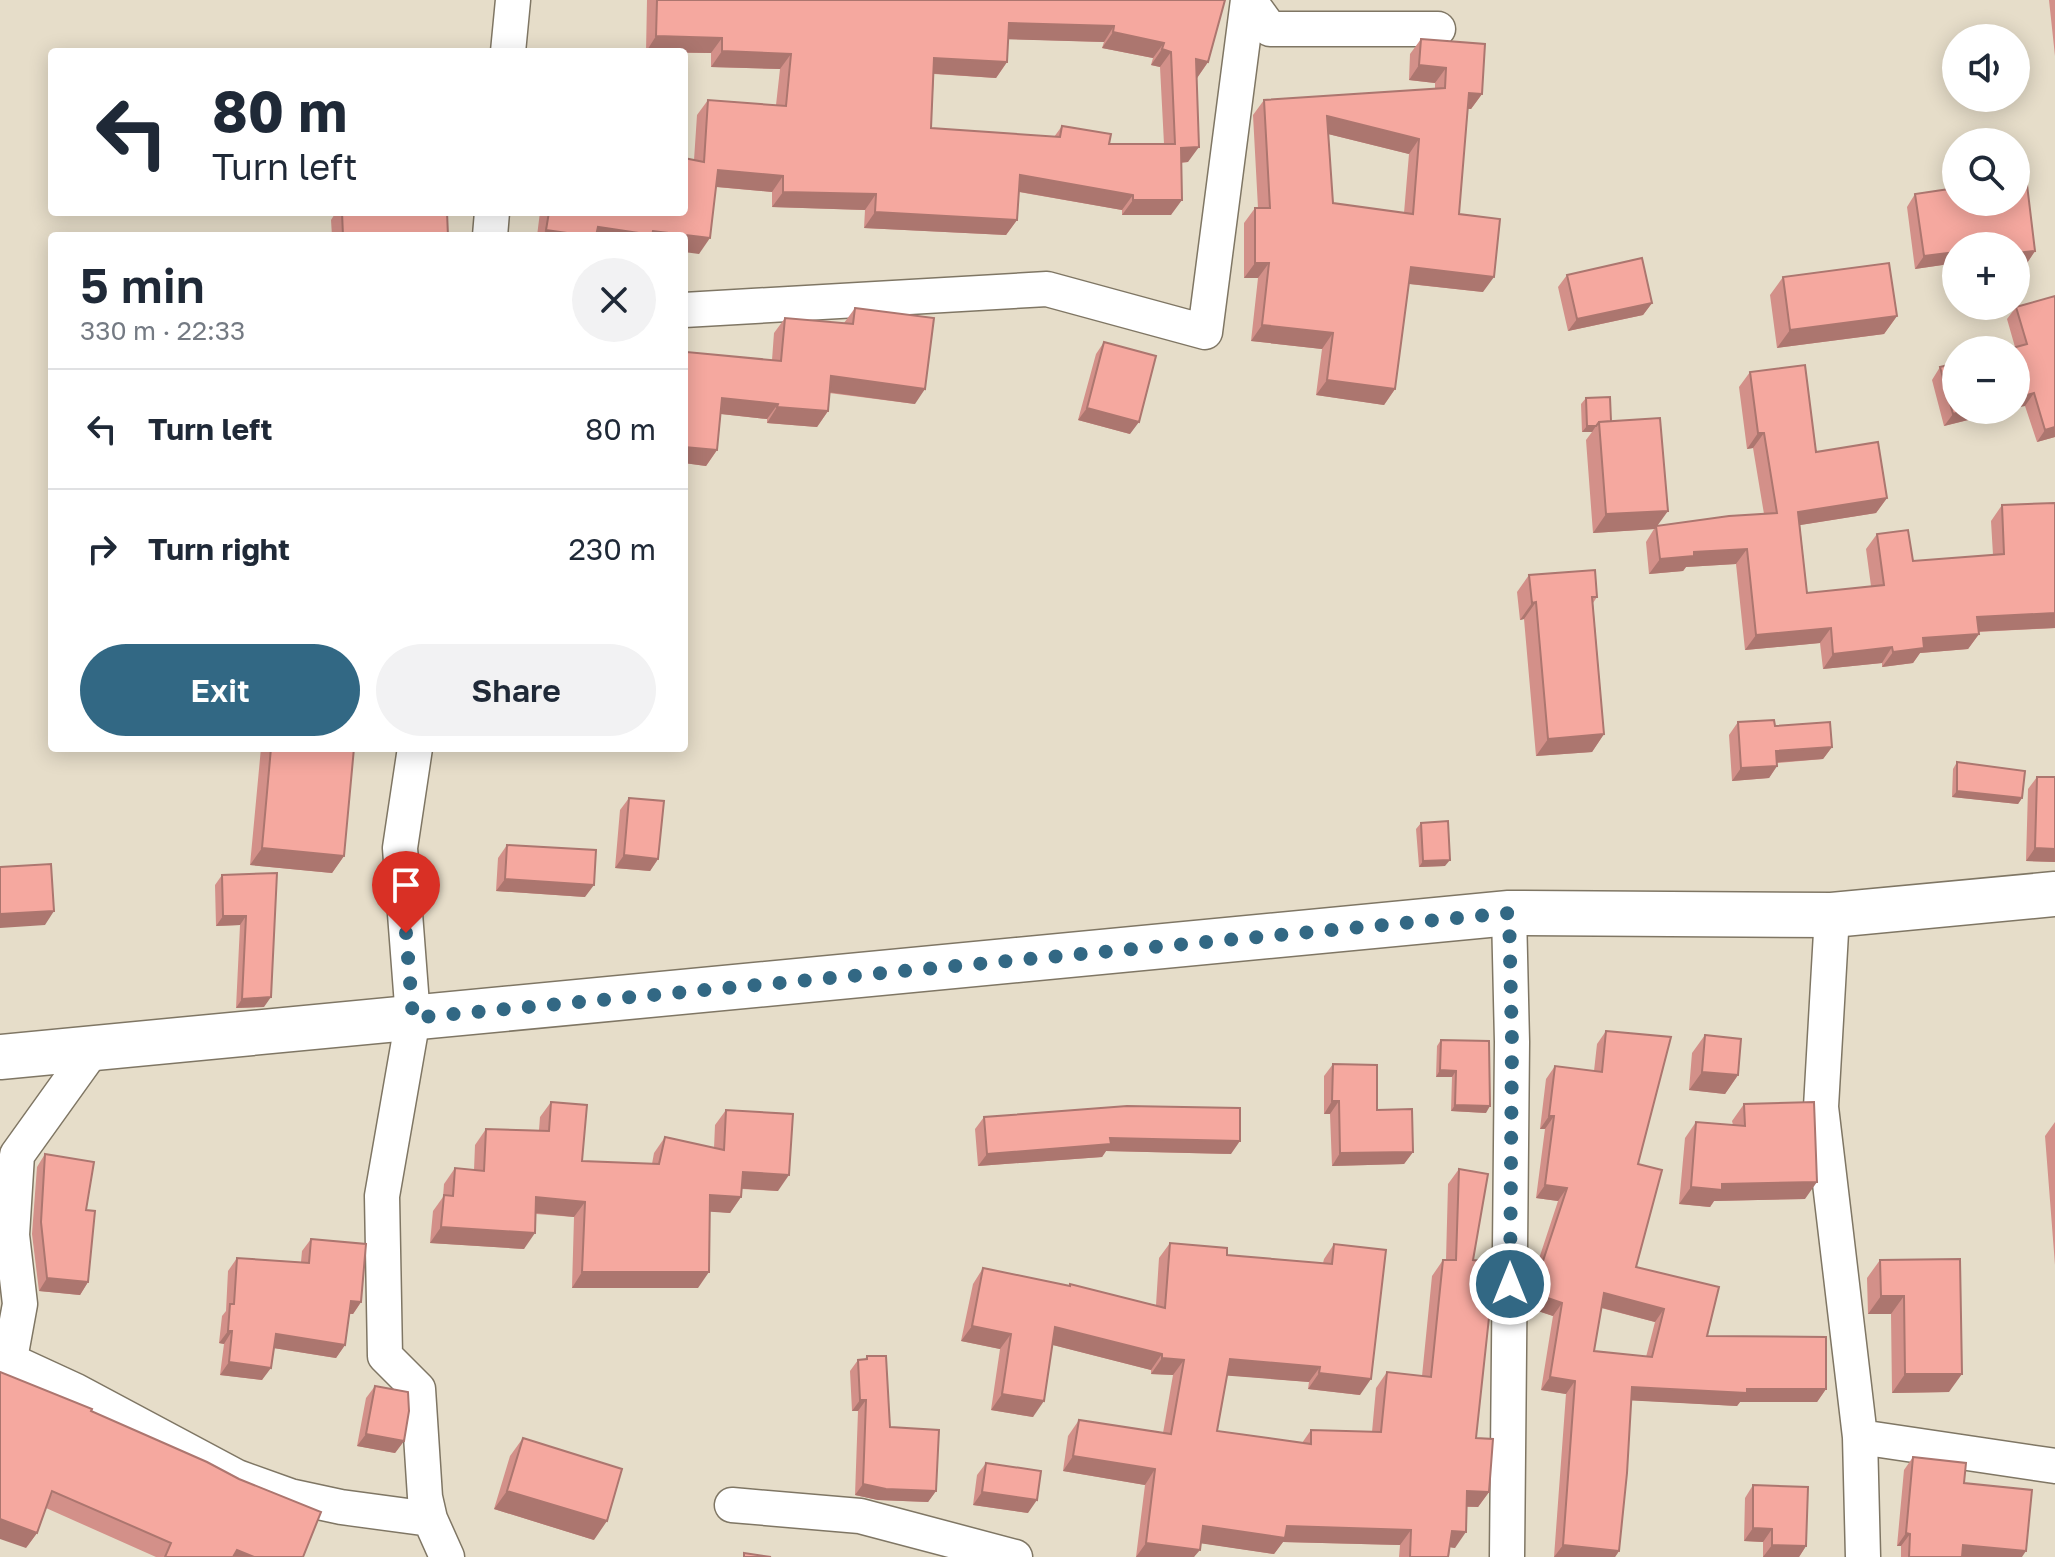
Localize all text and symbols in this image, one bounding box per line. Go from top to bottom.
map controls [1942,24,2030,424]
button: sound [1942,24,2030,112]
text: 80 m [212,77,347,144]
icon: left [80,80,184,184]
button: search [1942,128,2030,216]
text: Turn left [212,145,358,188]
button: + [1942,232,2030,320]
text: 5 min [80,256,205,314]
button: close [572,258,656,342]
text: 330 m · 22:33 [80,315,245,346]
button: − [1942,336,2030,424]
icon: left [80,407,124,451]
text: Turn left [148,411,273,447]
text: 80 m [585,411,656,447]
icon: right [80,527,124,571]
text: Turn right [148,531,290,567]
text: 230 m [568,531,656,567]
button: Exit [80,644,360,736]
button: Share [376,644,656,736]
pin [372,851,440,933]
icon: arrive [384,863,428,907]
position arrow [1468,1242,1552,1326]

